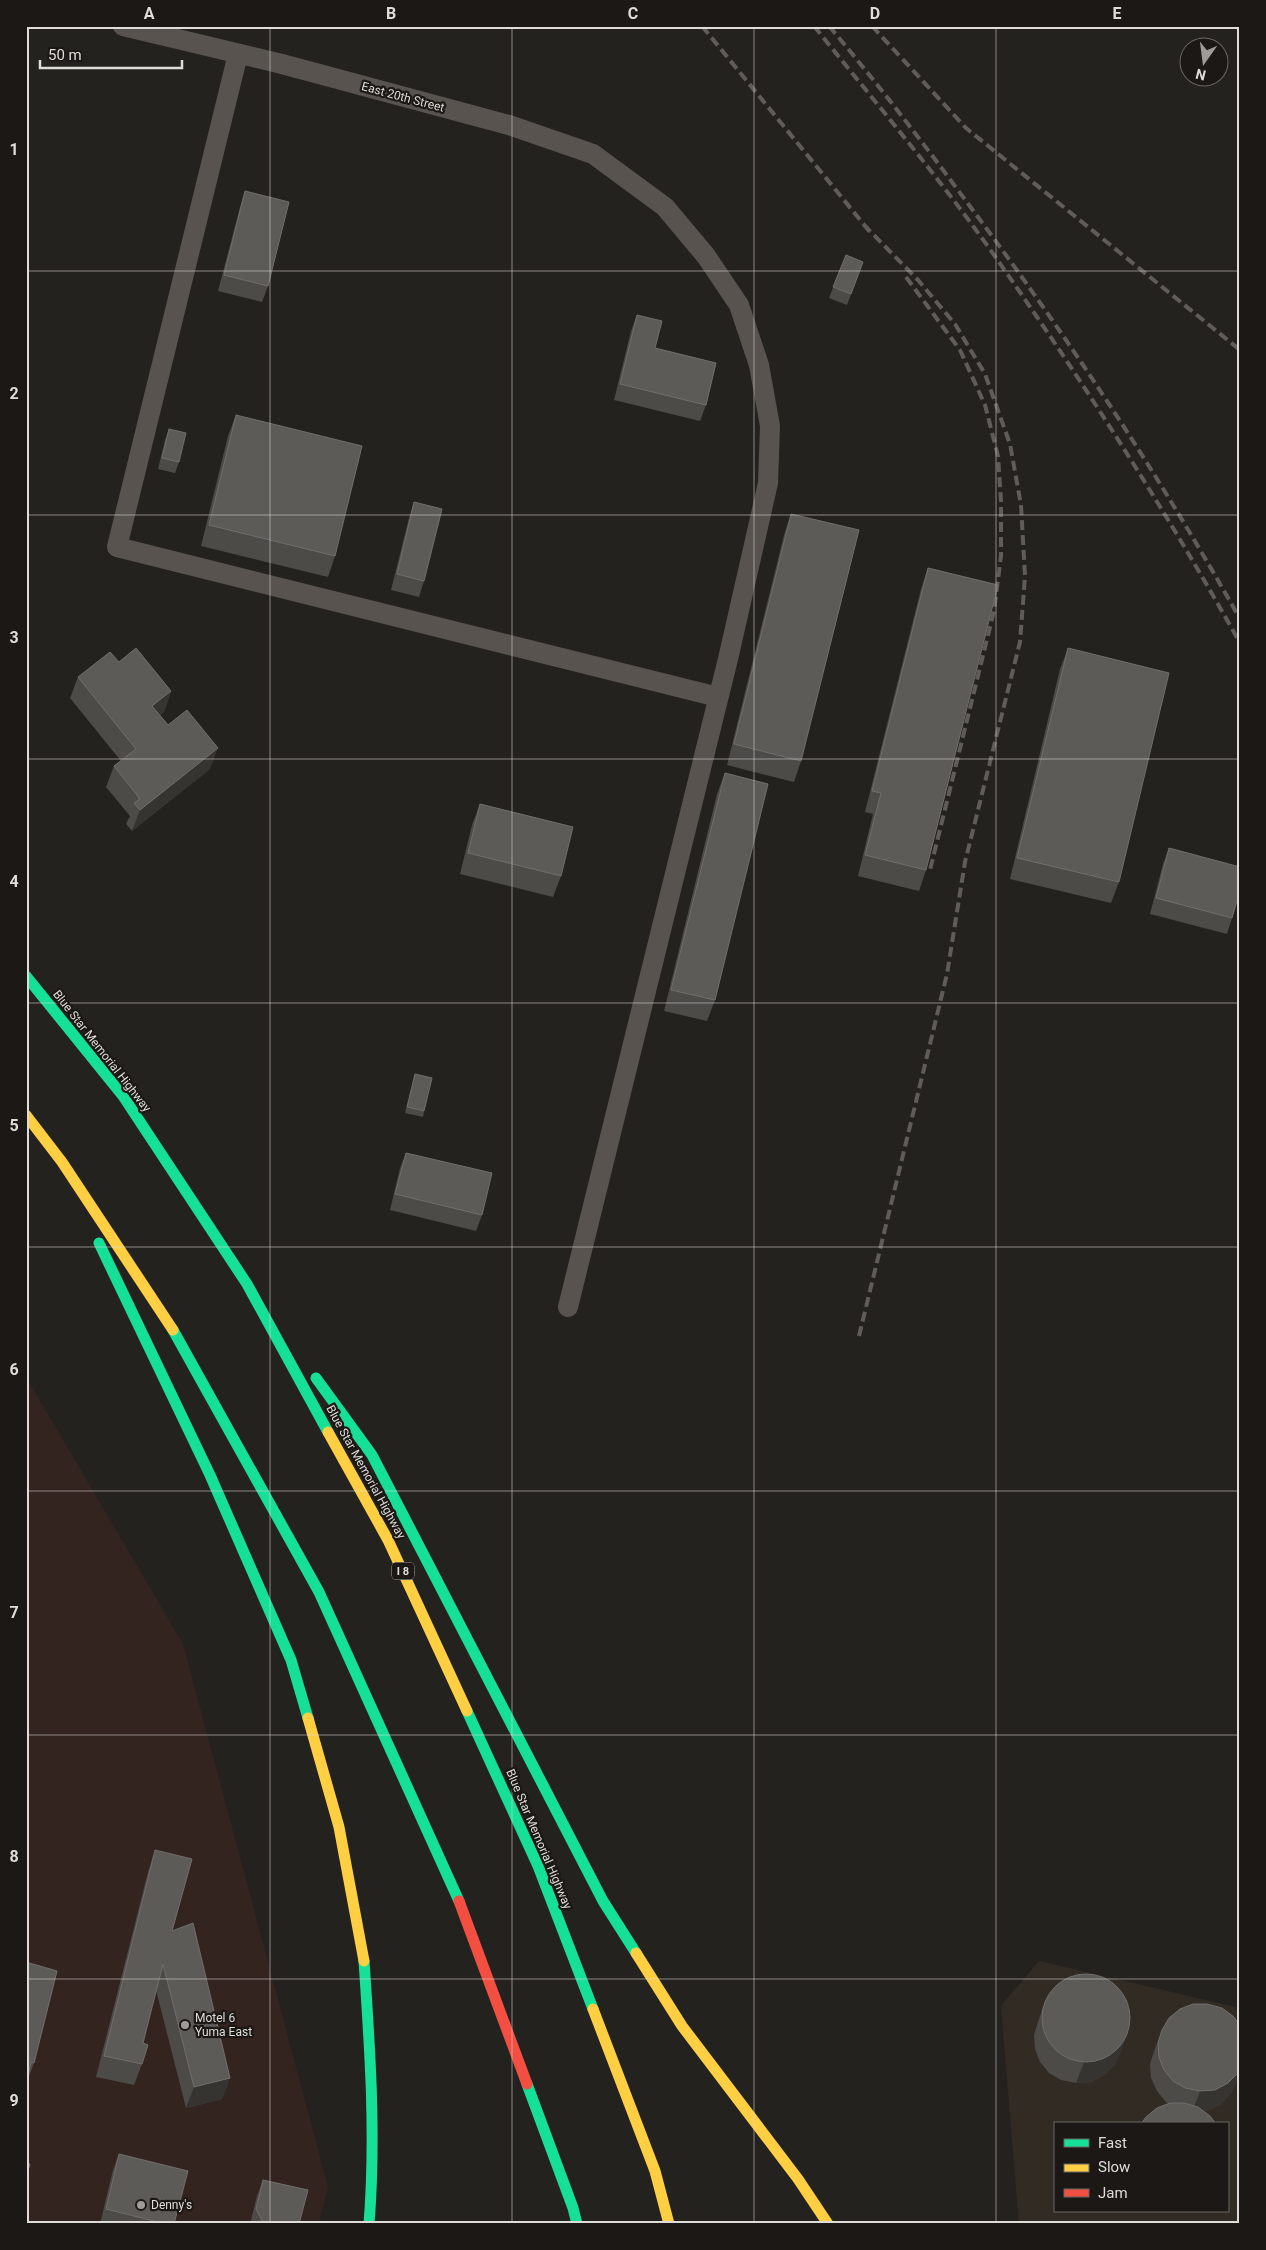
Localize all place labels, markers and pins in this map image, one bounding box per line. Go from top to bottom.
place label: Motel 6 Yuma East [195,2011,252,2039]
marker: Motel 6 Yuma East [179,2019,191,2031]
place label: Denny's [151,2198,192,2212]
marker: Denny's [135,2199,147,2211]

